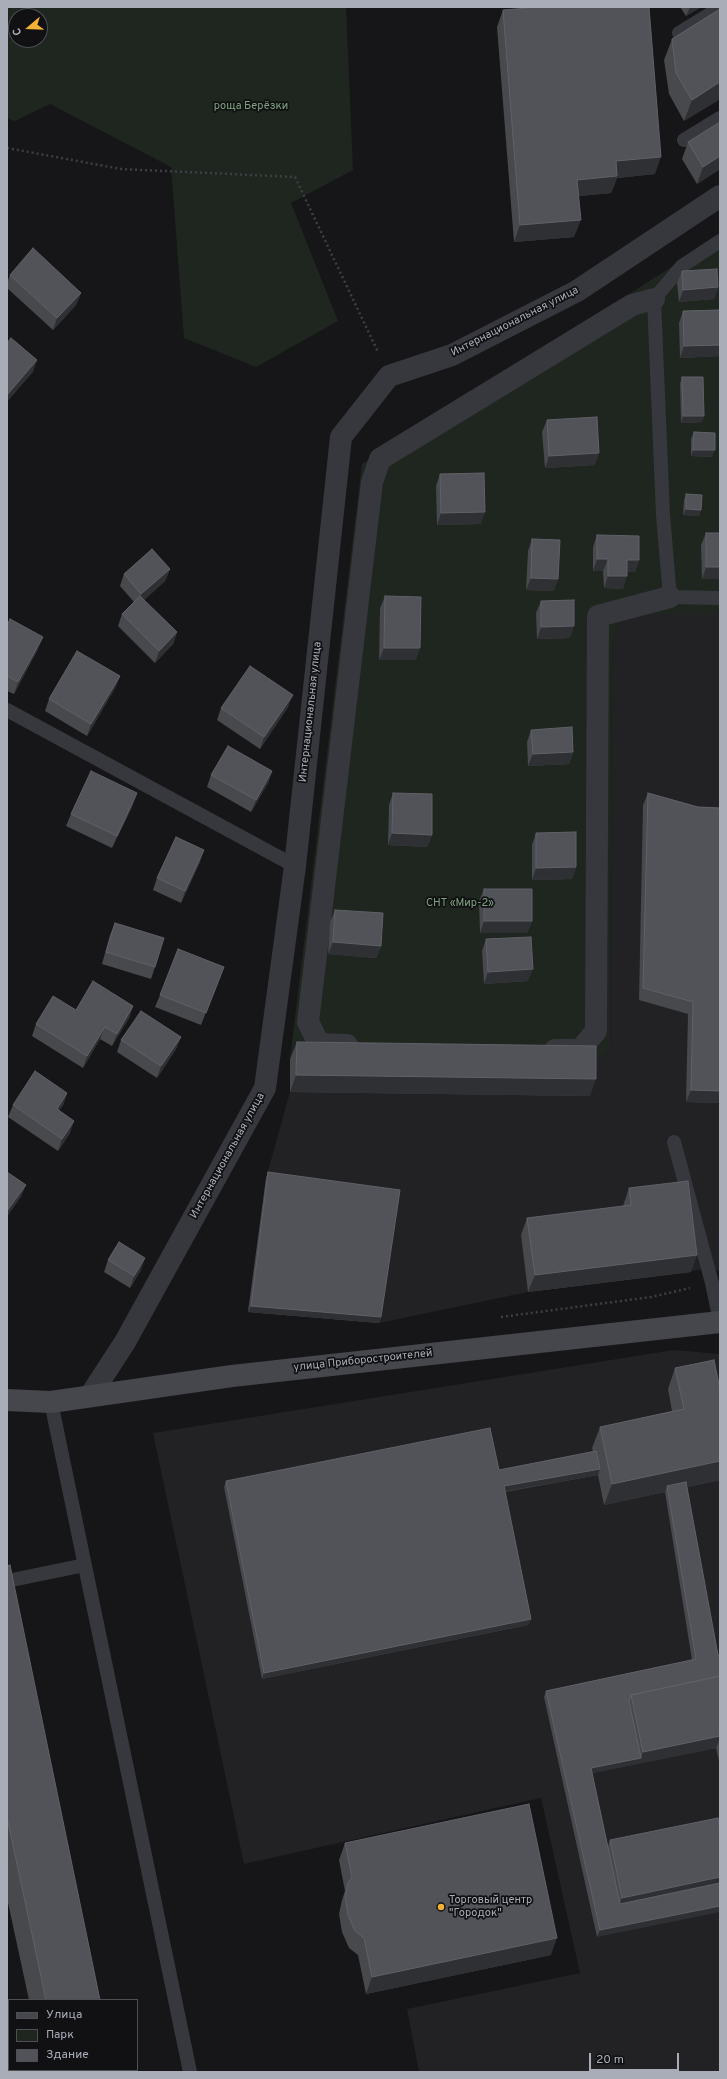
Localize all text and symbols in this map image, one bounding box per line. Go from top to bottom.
north arrow [8,8,48,48]
text: С [10,26,25,37]
park label: роща Берёзки [214,100,288,114]
street label: Интернациональная улица [449,284,581,360]
street label: Интернациональная улица [297,641,325,783]
park label: СНТ «Мир-2» [426,897,494,911]
street label: Интернациональная улица [188,1091,268,1221]
street label: улица Приборостроителей [293,1347,433,1375]
place label: Торговый центр "Городок" [449,1894,532,1920]
marker: Торговый центр "Городок" [436,1902,446,1912]
legend [8,1999,138,2071]
text: Улица [46,2007,82,2023]
text: Парк [46,2027,74,2043]
scale bar [591,2045,681,2071]
text: Здание [46,2047,89,2063]
text: 20 m [596,2052,624,2068]

